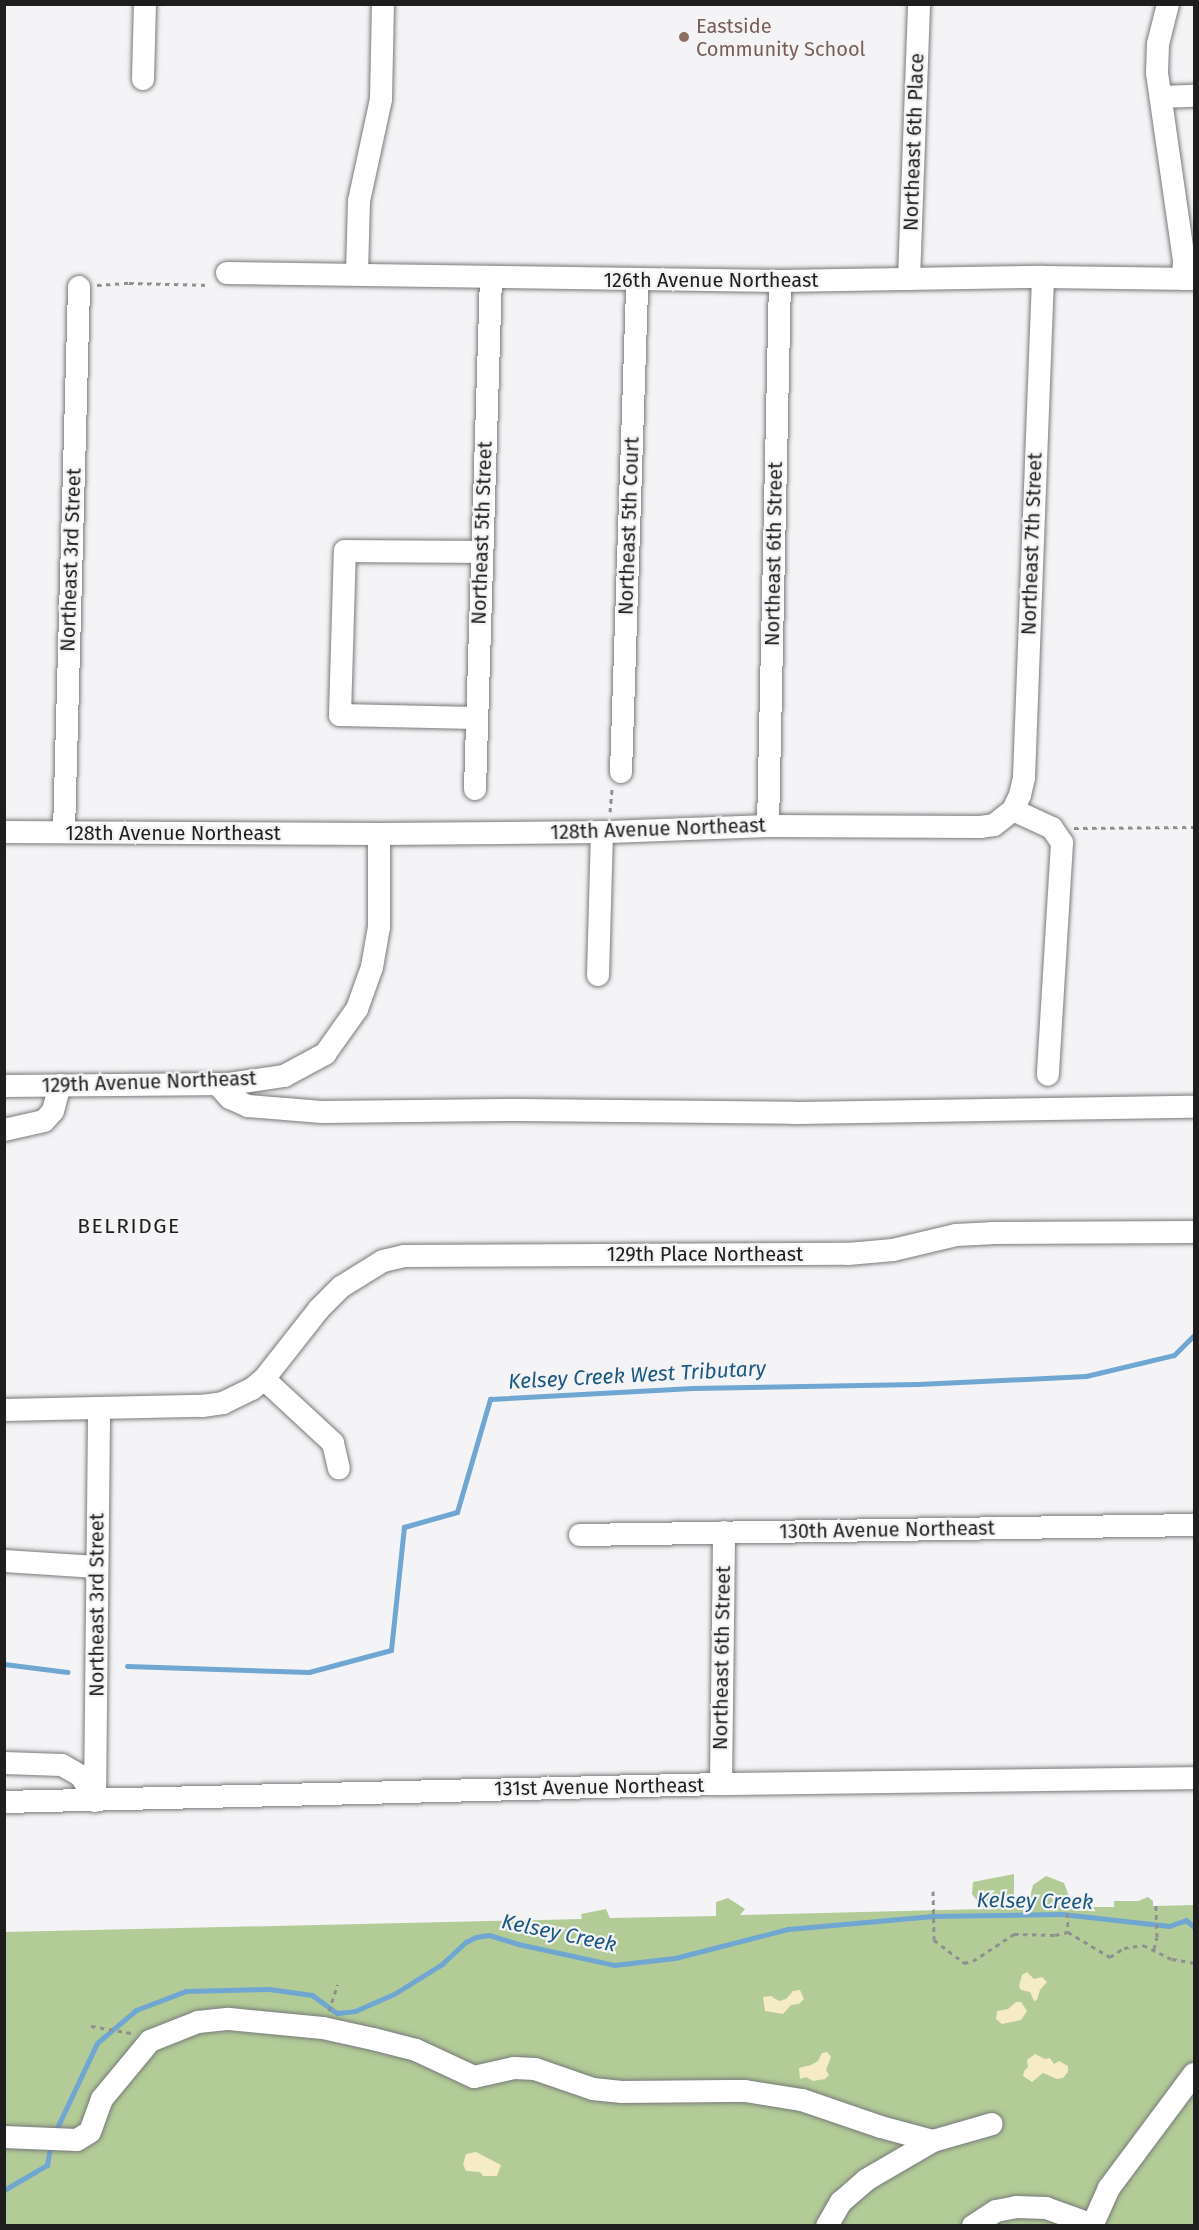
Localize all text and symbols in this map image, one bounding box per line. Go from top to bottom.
place label: Eastside Community School [696,14,865,61]
marker: Eastside Community School [677,30,691,44]
street label: Northeast 6th Place [899,53,929,231]
street label: 126th Avenue Northeast [603,268,819,292]
street label: Northeast 5th Court [614,436,644,616]
street label: Northeast 5th Street [467,441,497,625]
street label: Northeast 7th Street [1017,452,1047,636]
street label: Northeast 6th Street [760,462,788,646]
street label: Northeast 3rd Street [56,468,86,652]
street label: 128th Avenue Northeast [550,813,766,845]
street label: 128th Avenue Northeast [65,821,281,845]
street label: 129th Avenue Northeast [41,1066,257,1098]
district label: BELRIDGE [77,1213,181,1239]
street label: 129th Place Northeast [607,1242,803,1266]
water label: Kelsey Creek West Tributary [508,1356,766,1394]
street label: Northeast 3rd Street [85,1513,109,1697]
street label: 130th Avenue Northeast [779,1516,995,1544]
street label: Northeast 6th Street [708,1566,736,1750]
street label: 131st Avenue Northeast [494,1773,704,1801]
water label: Kelsey Creek [976,1887,1094,1915]
water label: Kelsey Creek [499,1909,619,1957]

